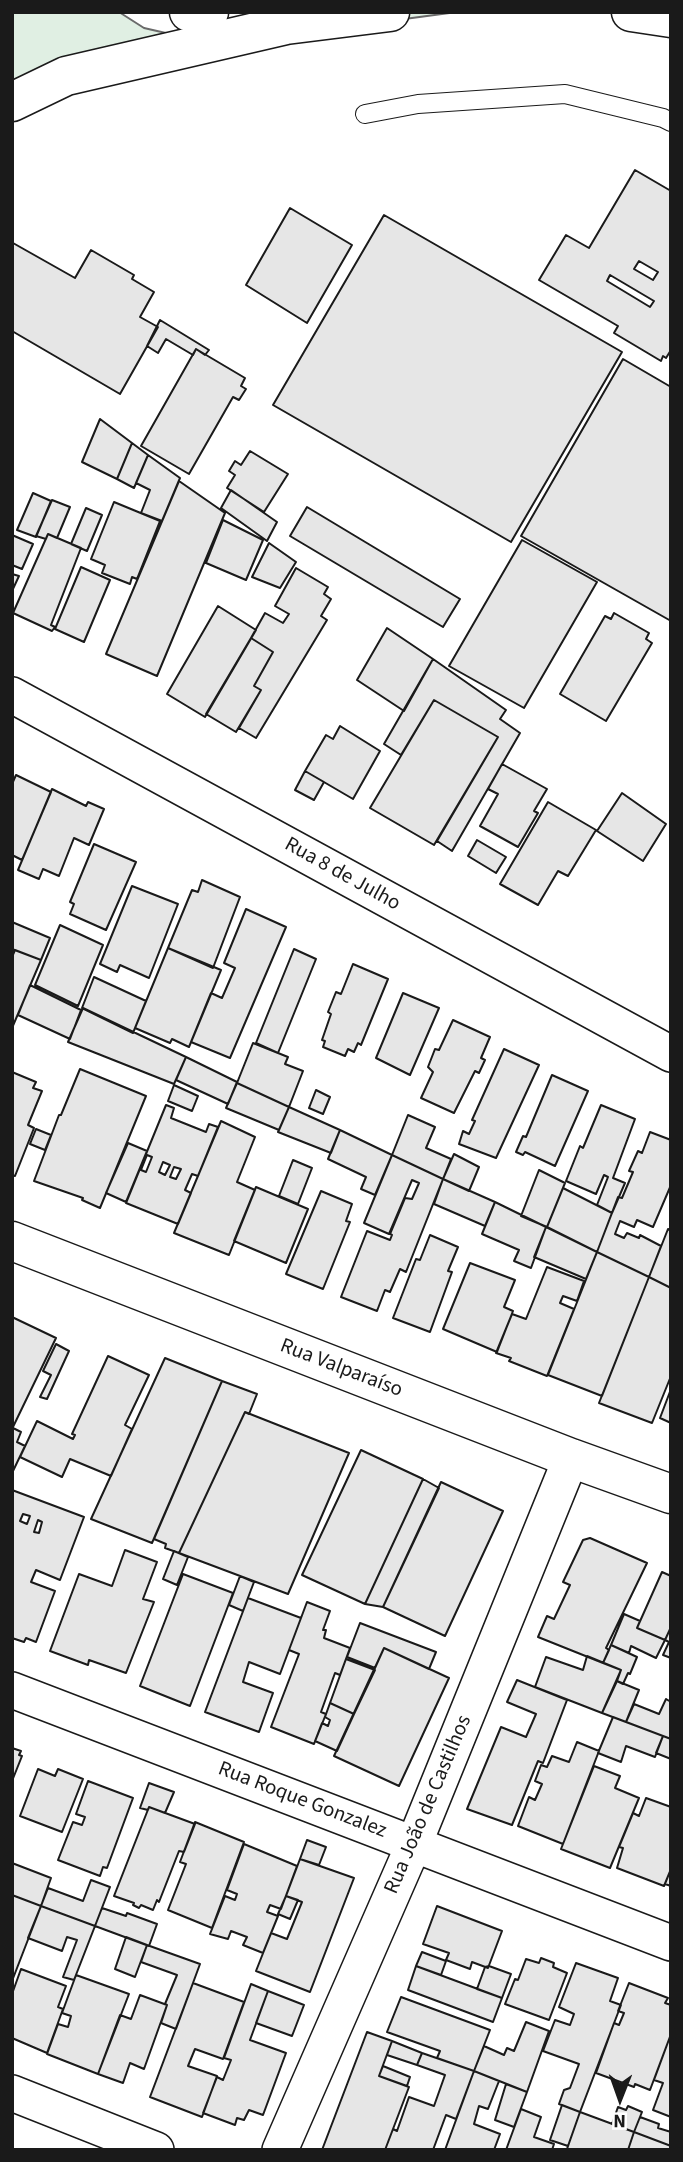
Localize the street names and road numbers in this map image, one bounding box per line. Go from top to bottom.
street label: Rua 8 de Julho [280,833,404,917]
street label: Rua Valparaíso [276,1334,406,1404]
street label: Rua João de Castilhos [380,1712,478,1898]
street label: Rua Roque Gonzalez [214,1757,390,1845]

